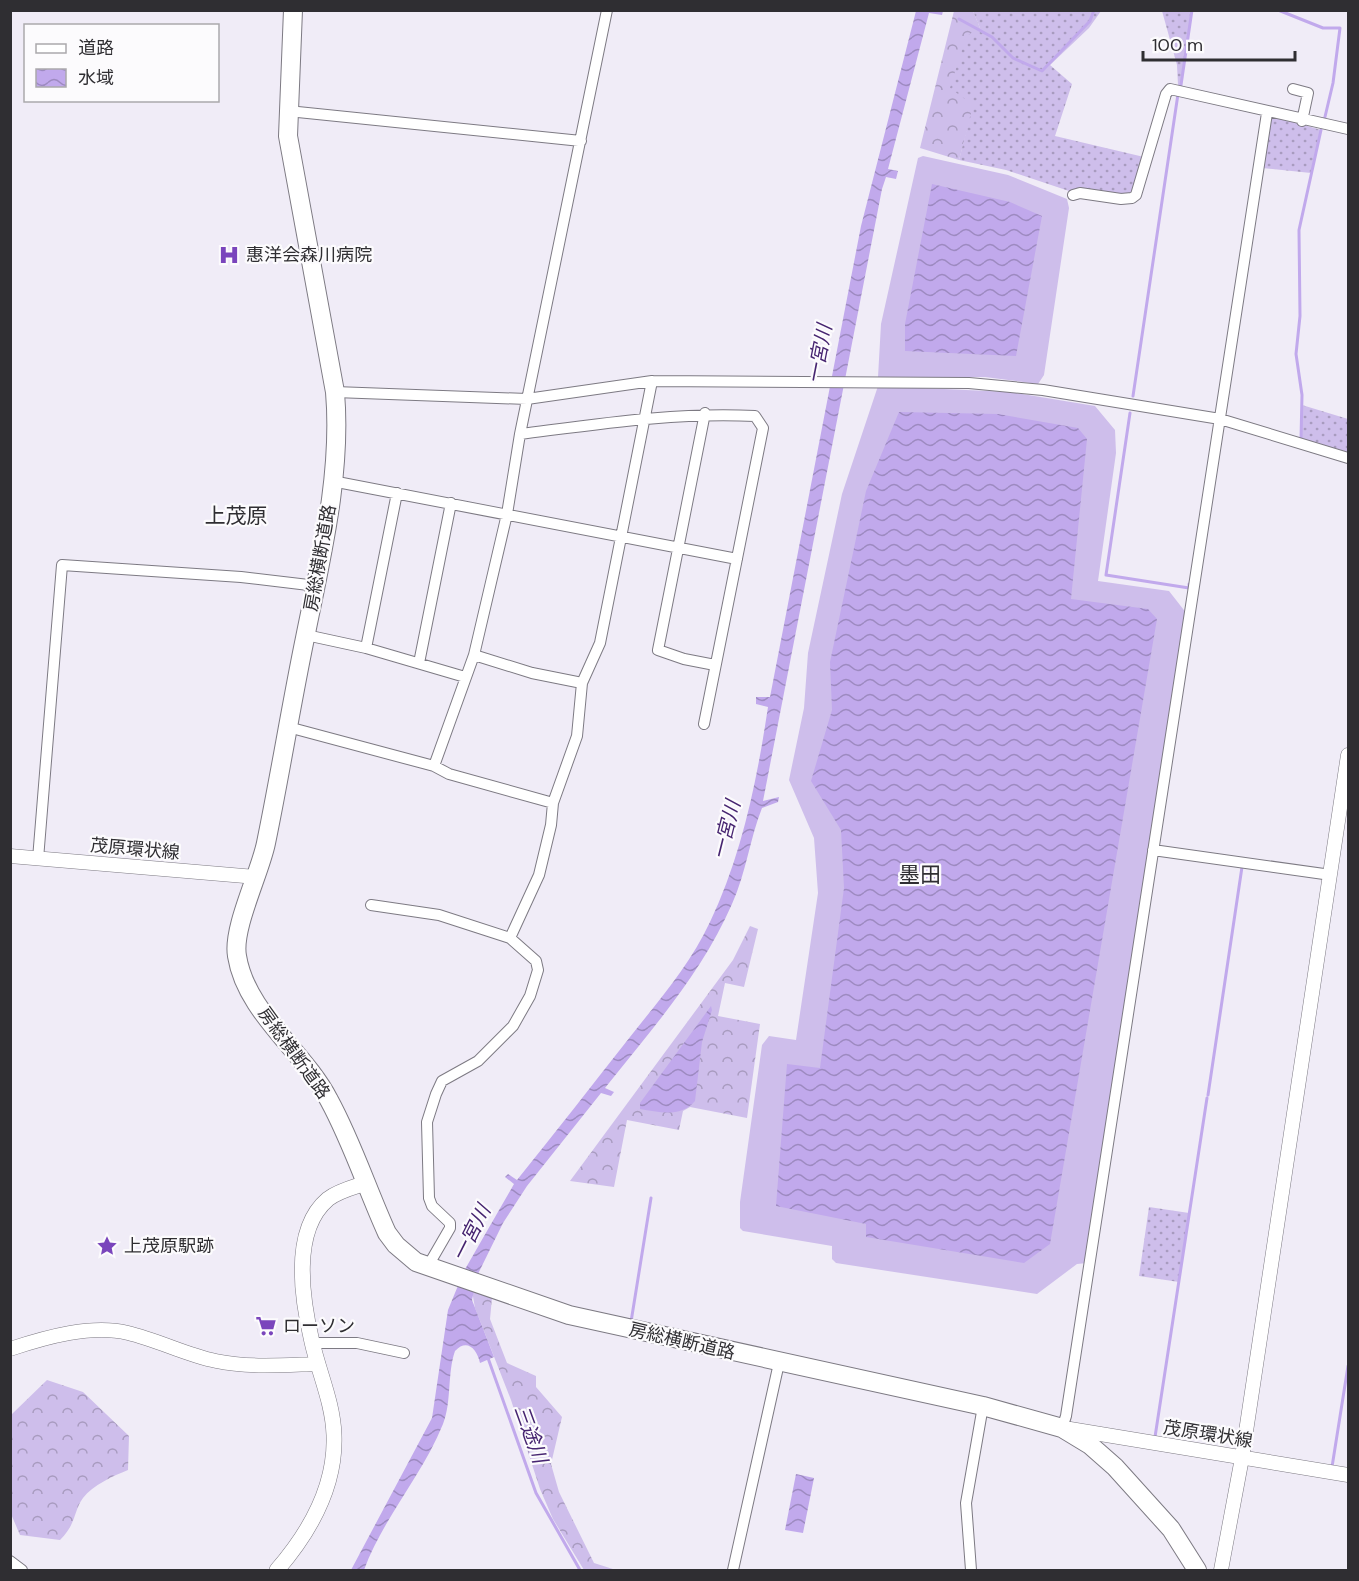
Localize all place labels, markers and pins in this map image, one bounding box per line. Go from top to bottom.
hospital icon: 惠洋会森川病院 [217,243,241,267]
place label: 惠洋会森川病院 [246,243,372,267]
place icon: 上茂原駅跡 [95,1234,119,1258]
place label: 上茂原駅跡 [124,1234,214,1258]
supermarket icon: ローソン [254,1314,278,1338]
place label: ローソン [283,1314,355,1338]

